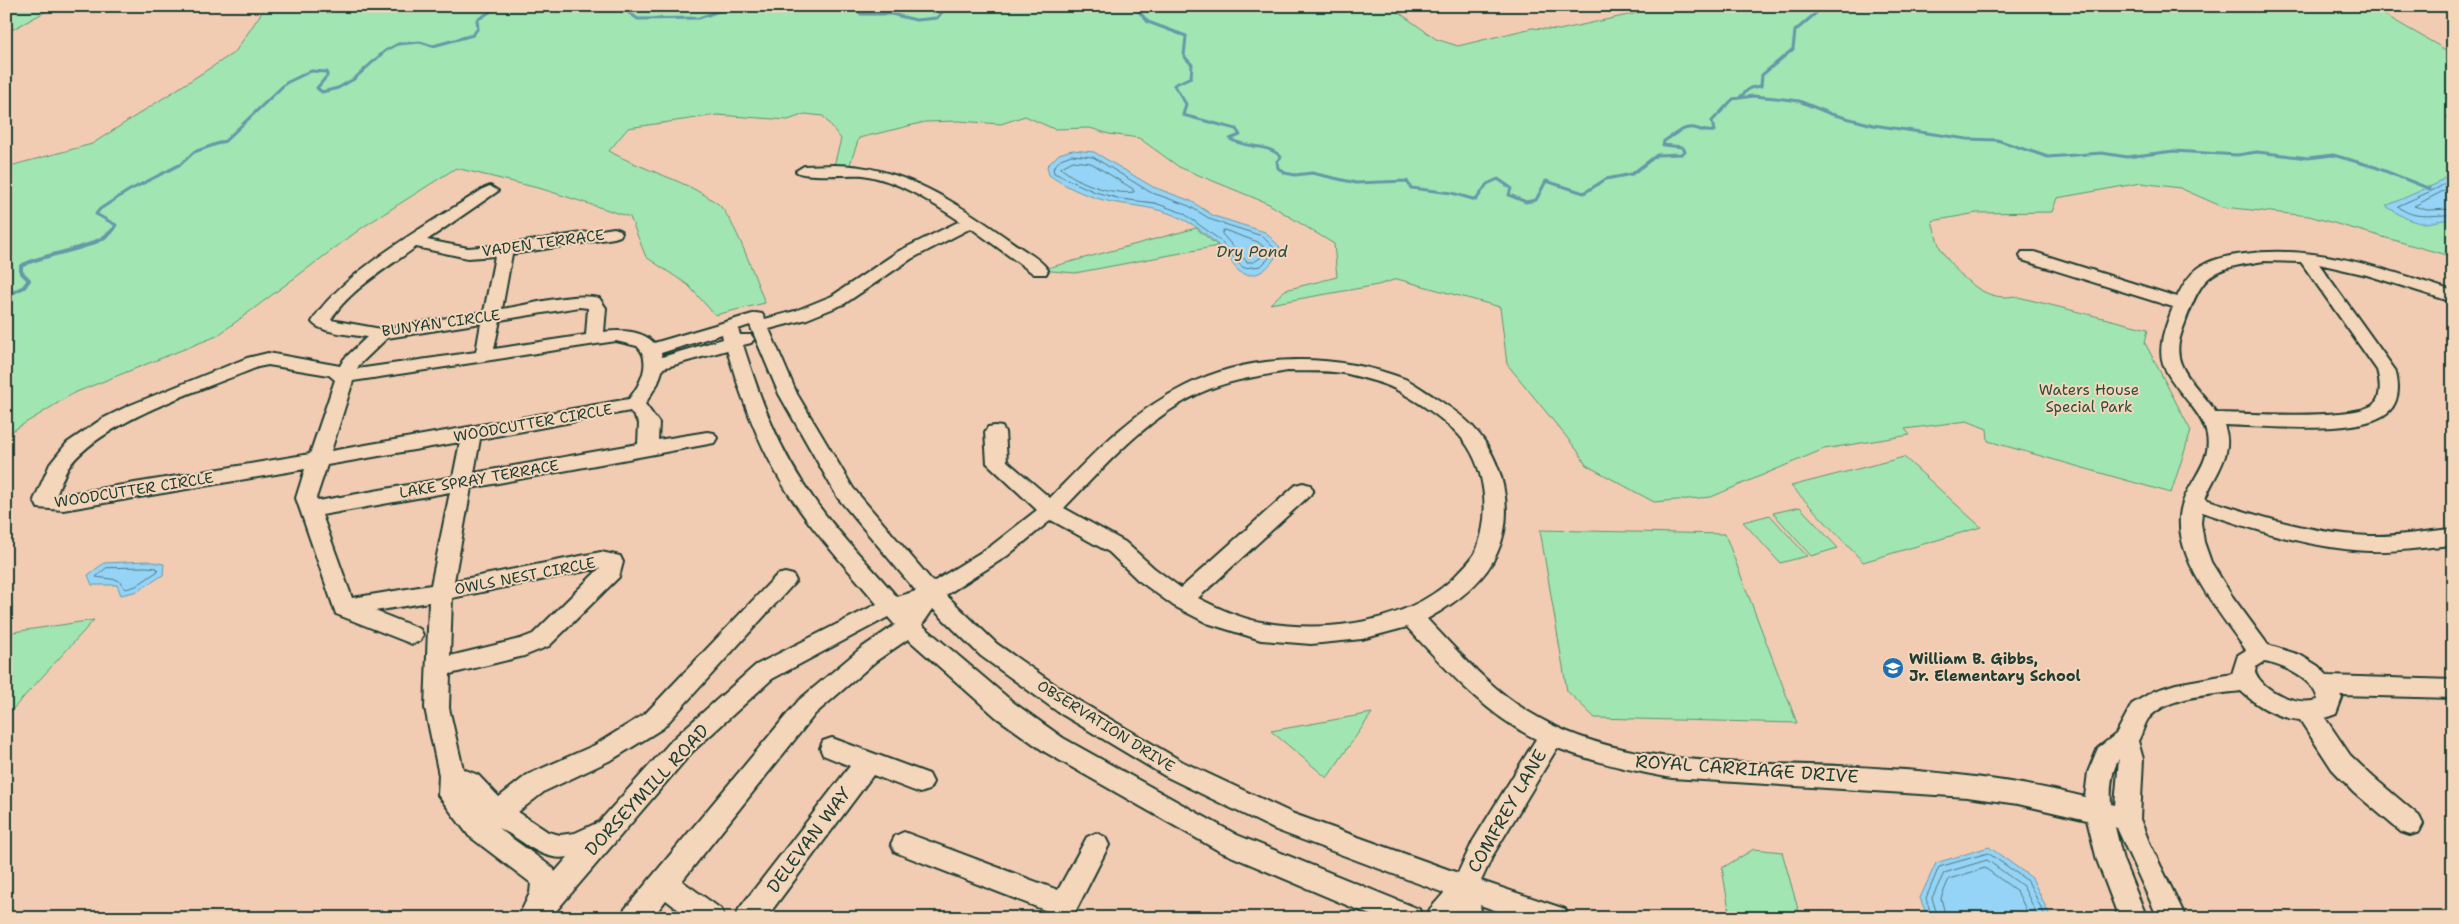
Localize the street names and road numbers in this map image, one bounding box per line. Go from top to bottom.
street label: VADEN TERRACE [480,224,606,262]
street label: BUNYAN CIRCLE [380,305,502,341]
street label: WOODCUTTER CIRCLE [452,399,614,447]
street label: LAKE SPRAY TERRACE [398,455,560,503]
street label: WOODCUTTER CIRCLE [53,468,215,512]
street label: OWLS NEST CIRCLE [453,552,597,600]
street label: OBSERVATION DRIVE [1033,675,1179,777]
street label: DORSEYMILL ROAD [580,719,714,861]
street label: COMFREY LANE [1462,745,1552,877]
street label: ROYAL CARRIAGE DRIVE [1634,749,1860,789]
street label: DELEVAN WAY [761,782,857,898]

